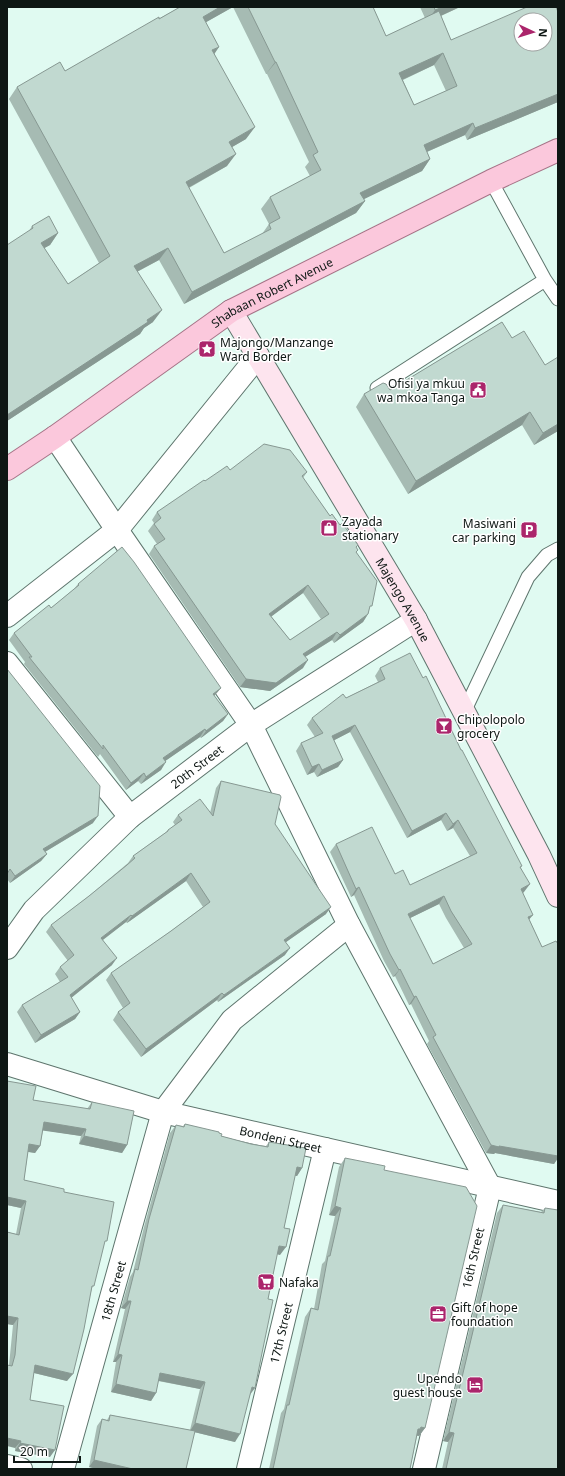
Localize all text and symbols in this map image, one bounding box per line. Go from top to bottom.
north arrow [513,12,553,52]
text: N [536,28,551,38]
street label: Shabaan Robert Avenue [207,253,336,331]
place label: Majongo/Manzange Ward Border [220,334,334,365]
place icon: Majongo/Manzange Ward Border [197,339,217,359]
place label: Ofisi ya mkuu wa mkoa Tanga [377,375,465,406]
public building icon: Ofisi ya mkuu wa mkoa Tanga [468,380,488,400]
place label: Zayada stationary [342,513,400,544]
place label: Masiwani car parking [452,515,516,546]
shop icon: Zayada stationary [319,518,339,538]
parking icon: Masiwani car parking [519,520,539,540]
street label: Majengo Avenue [372,554,434,645]
place label: Chipolopolo grocery [457,711,525,742]
bar icon: Chipolopolo grocery [434,716,454,736]
street label: 20th Street [167,740,227,792]
street label: Bondeni Street [238,1121,324,1157]
street label: 16th Street [458,1225,488,1290]
street label: 18th Street [96,1258,130,1323]
supermarket icon: Nafaka [256,1272,276,1292]
place label: Nafaka [279,1274,319,1291]
place label: Gift of hope foundation [451,1299,518,1330]
street label: 17th Street [265,1300,296,1365]
office icon: Gift of hope foundation [428,1304,448,1324]
place label: Upendo guest house [393,1370,462,1401]
hotel icon: Upendo guest house [465,1375,485,1395]
scale bar [14,1438,80,1464]
text: 20 m [20,1443,48,1460]

